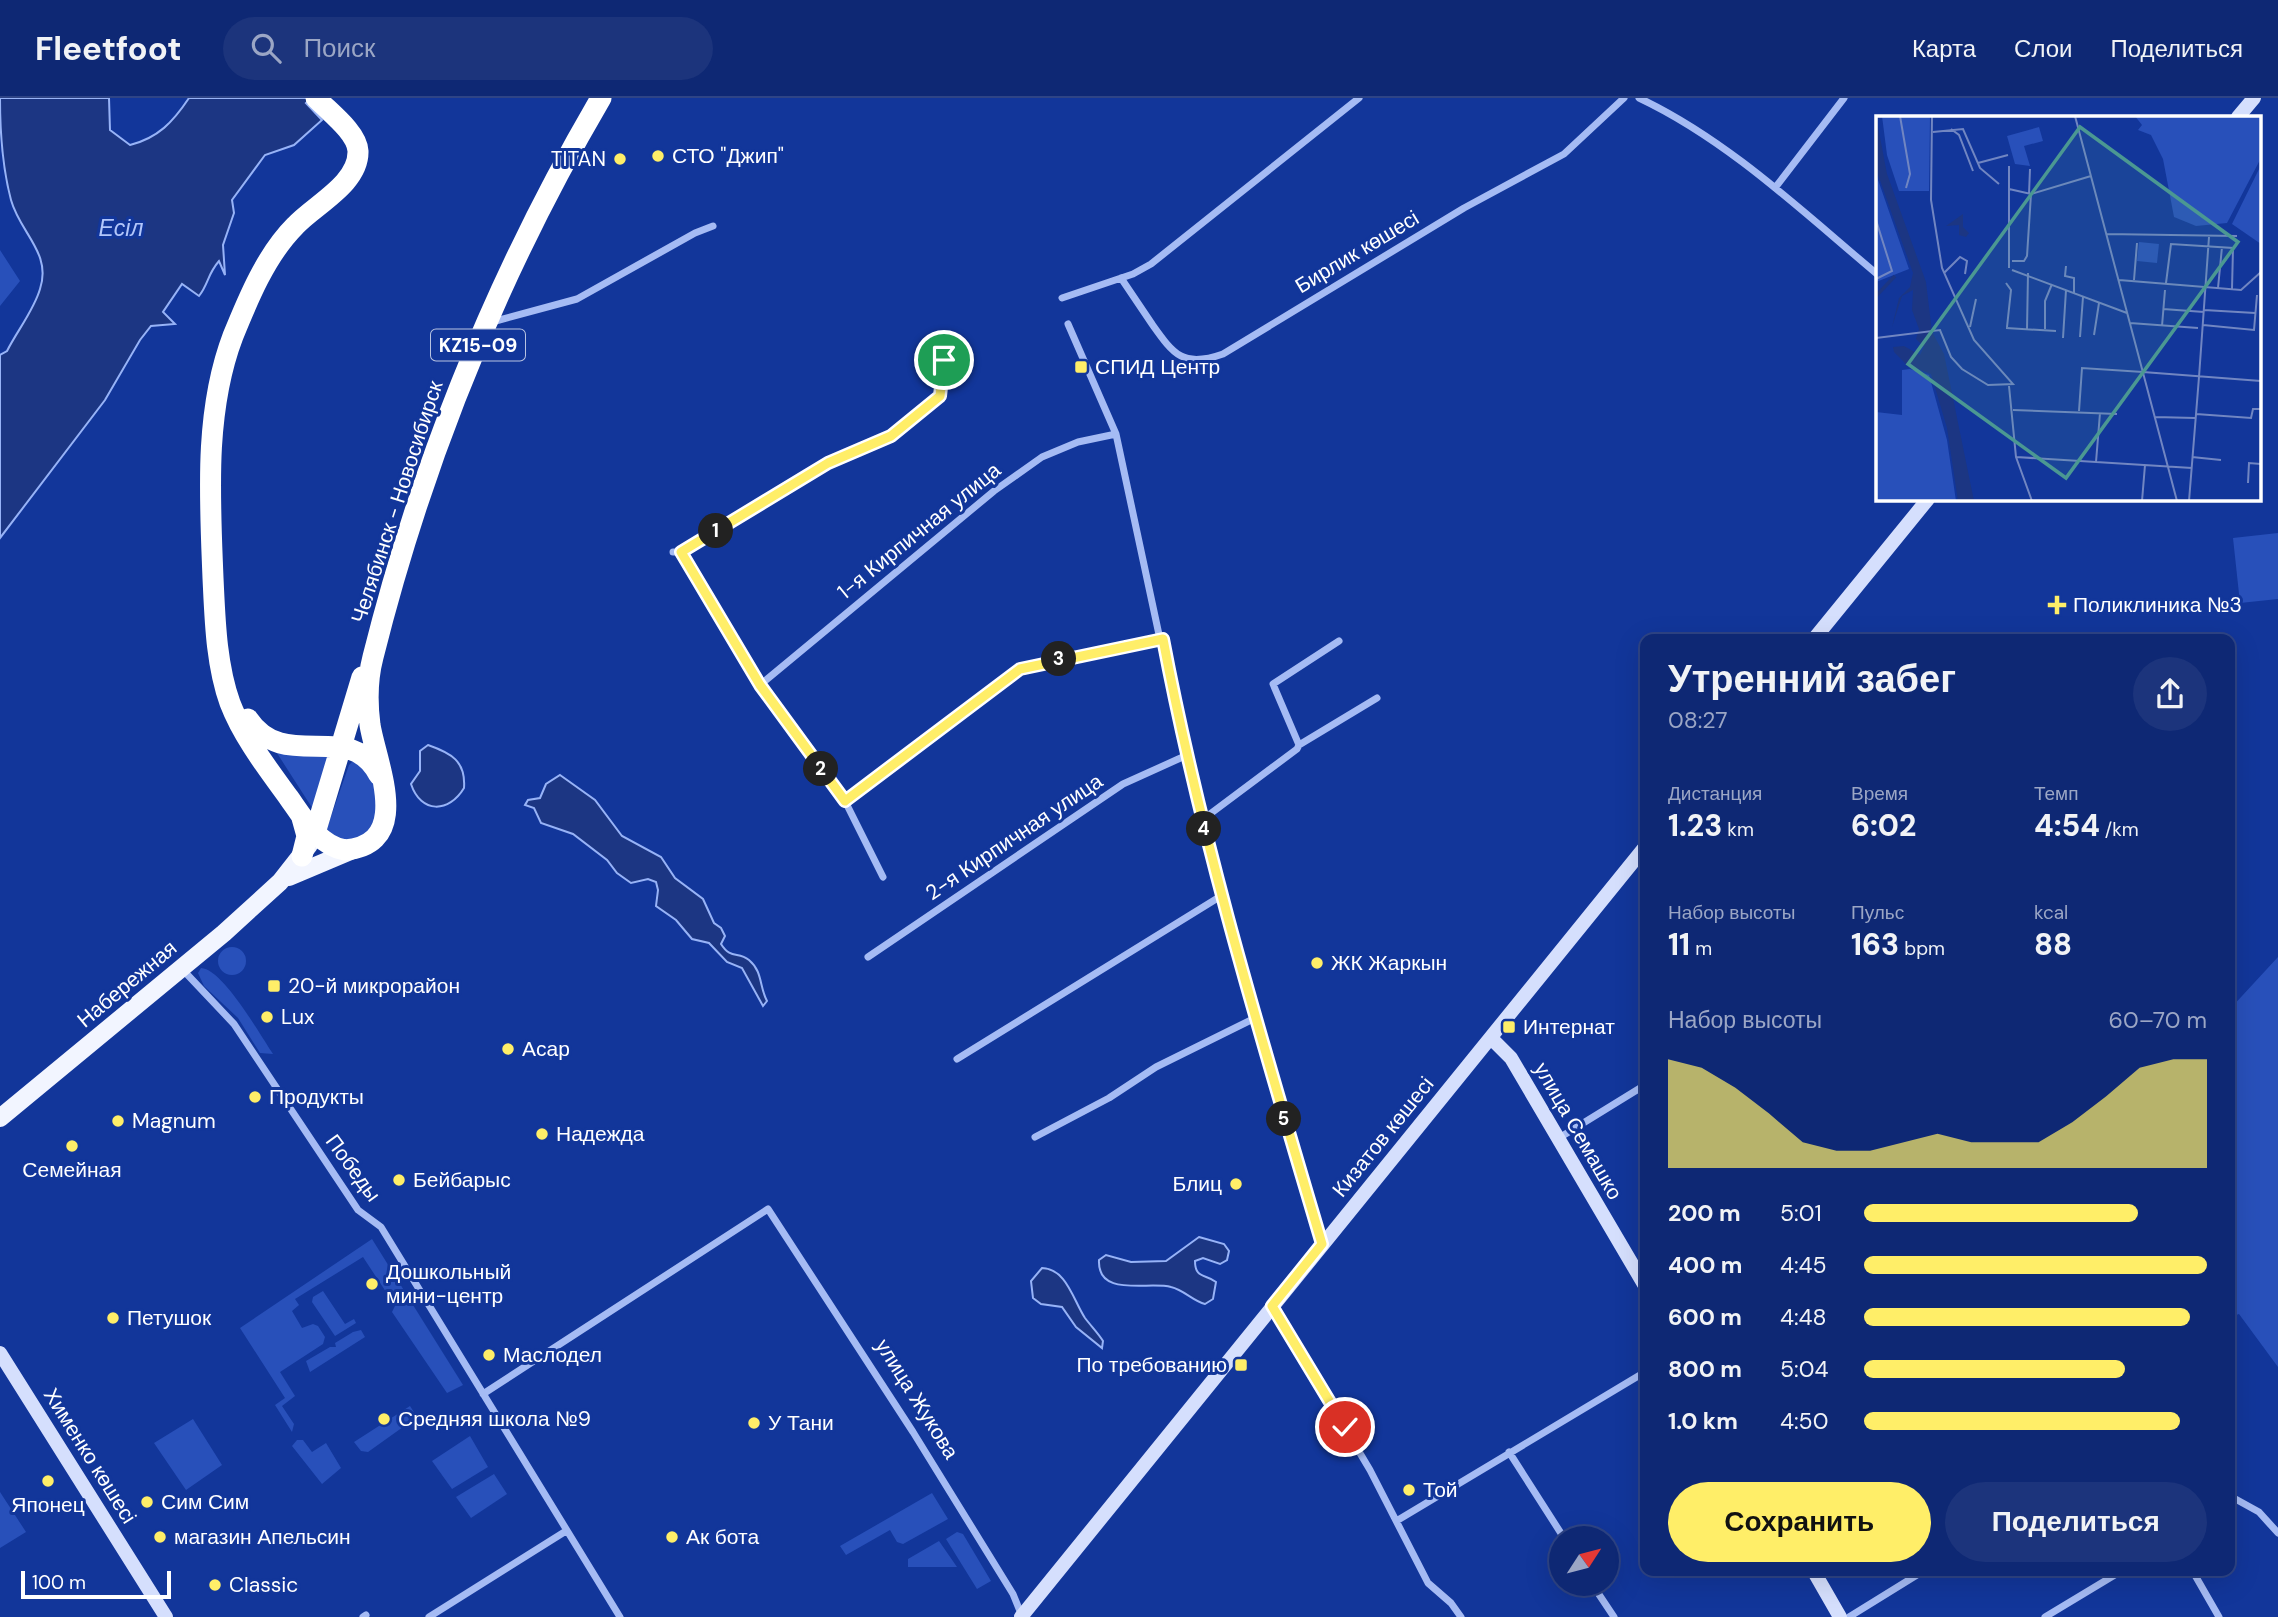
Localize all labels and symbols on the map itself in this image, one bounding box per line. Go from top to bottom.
inset map [1876,116,2260,500]
place label: СТО "Джип" [672,142,784,170]
place label: TITAN [551,145,606,173]
marker: СТО "Джип" [650,148,666,164]
marker: TITAN [612,151,628,167]
street label: Бирлик көшесі [1290,204,1424,300]
water label: Есіл [99,213,143,243]
road number: KZ15-09 [431,330,525,360]
pin [914,330,974,390]
place label: СПИД Центр [1095,353,1220,381]
marker: СПИД Центр [1073,359,1089,375]
street label: Челябинск - Новосибирск [345,377,450,627]
street label: 1-я Кирпичная улица [831,456,1007,606]
pin: 1 [698,514,734,548]
place label: Поликлиника №3 [2073,591,2242,619]
marker: Поликлиника №3 [2047,595,2067,615]
pin: 3 [1042,642,1076,676]
pin: 2 [804,752,838,786]
street label: 2-я Кирпичная улица [920,767,1108,907]
pin: 4 [1186,812,1222,846]
street label: Набережная [71,934,183,1034]
place label: ЖК Жаркын [1331,949,1447,977]
marker: ЖК Жаркын [1309,955,1325,971]
place label: 20-й микрорайон [288,972,460,1000]
marker: 20-й микрорайон [266,978,282,994]
place label: Lux [281,1003,315,1031]
marker: Lux [259,1009,275,1025]
place label: Интернат [1523,1013,1615,1041]
marker: Интернат [1501,1019,1517,1035]
place label: Асар [522,1035,570,1063]
marker: Асар [500,1041,516,1057]
street label: улица Семашко [1527,1057,1629,1205]
street label: Кизатов көшесі [1326,1071,1440,1203]
place label: Продукты [269,1083,364,1111]
marker: Продукты [247,1089,263,1105]
pin: 5 [1266,1102,1302,1136]
place label: Magnum [132,1107,216,1135]
marker: Magnum [110,1113,126,1129]
place label: Надежда [556,1120,645,1148]
marker: Надежда [534,1126,550,1142]
street label: Победы [319,1129,387,1207]
marker: Семейная [64,1138,80,1154]
place label: Семейная [22,1156,122,1184]
place label: Бейбарыс [413,1166,511,1194]
place label: Блиц [1172,1170,1222,1198]
marker: Бейбарыс [391,1172,407,1188]
marker: Блиц [1228,1176,1244,1192]
place label: Дошкольный мини-центр [386,1258,511,1310]
marker: Дошкольный мини-центр [364,1276,380,1292]
place label: Петушок [127,1304,212,1332]
marker: Петушок [105,1310,121,1326]
street label: улица Жукова [869,1334,965,1465]
place label: Маслодел [503,1341,602,1369]
marker: Маслодел [481,1347,497,1363]
place label: По требованию [1077,1351,1227,1379]
marker: По требованию [1233,1357,1249,1373]
street label: Хименко көшесі [37,1383,143,1529]
pin [1315,1397,1375,1457]
place label: Средняя школа №9 [398,1405,591,1433]
place label: У Тани [768,1409,834,1437]
marker: Средняя школа №9 [376,1411,392,1427]
marker: У Тани [746,1415,762,1431]
marker: Японец [40,1473,56,1489]
place label: Той [1423,1476,1458,1504]
marker: Той [1401,1482,1417,1498]
place label: Сим Сим [161,1488,249,1516]
place label: Японец [11,1491,85,1519]
marker: Сим Сим [139,1494,155,1510]
place label: магазин Апельсин [174,1523,351,1551]
place label: Ак бота [686,1523,759,1551]
north arrow [1549,1526,1619,1596]
marker: магазин Апельсин [152,1529,168,1545]
marker: Ак бота [664,1529,680,1545]
scale bar [21,1568,172,1600]
place label: Classic [229,1571,298,1599]
marker: Classic [207,1577,223,1593]

